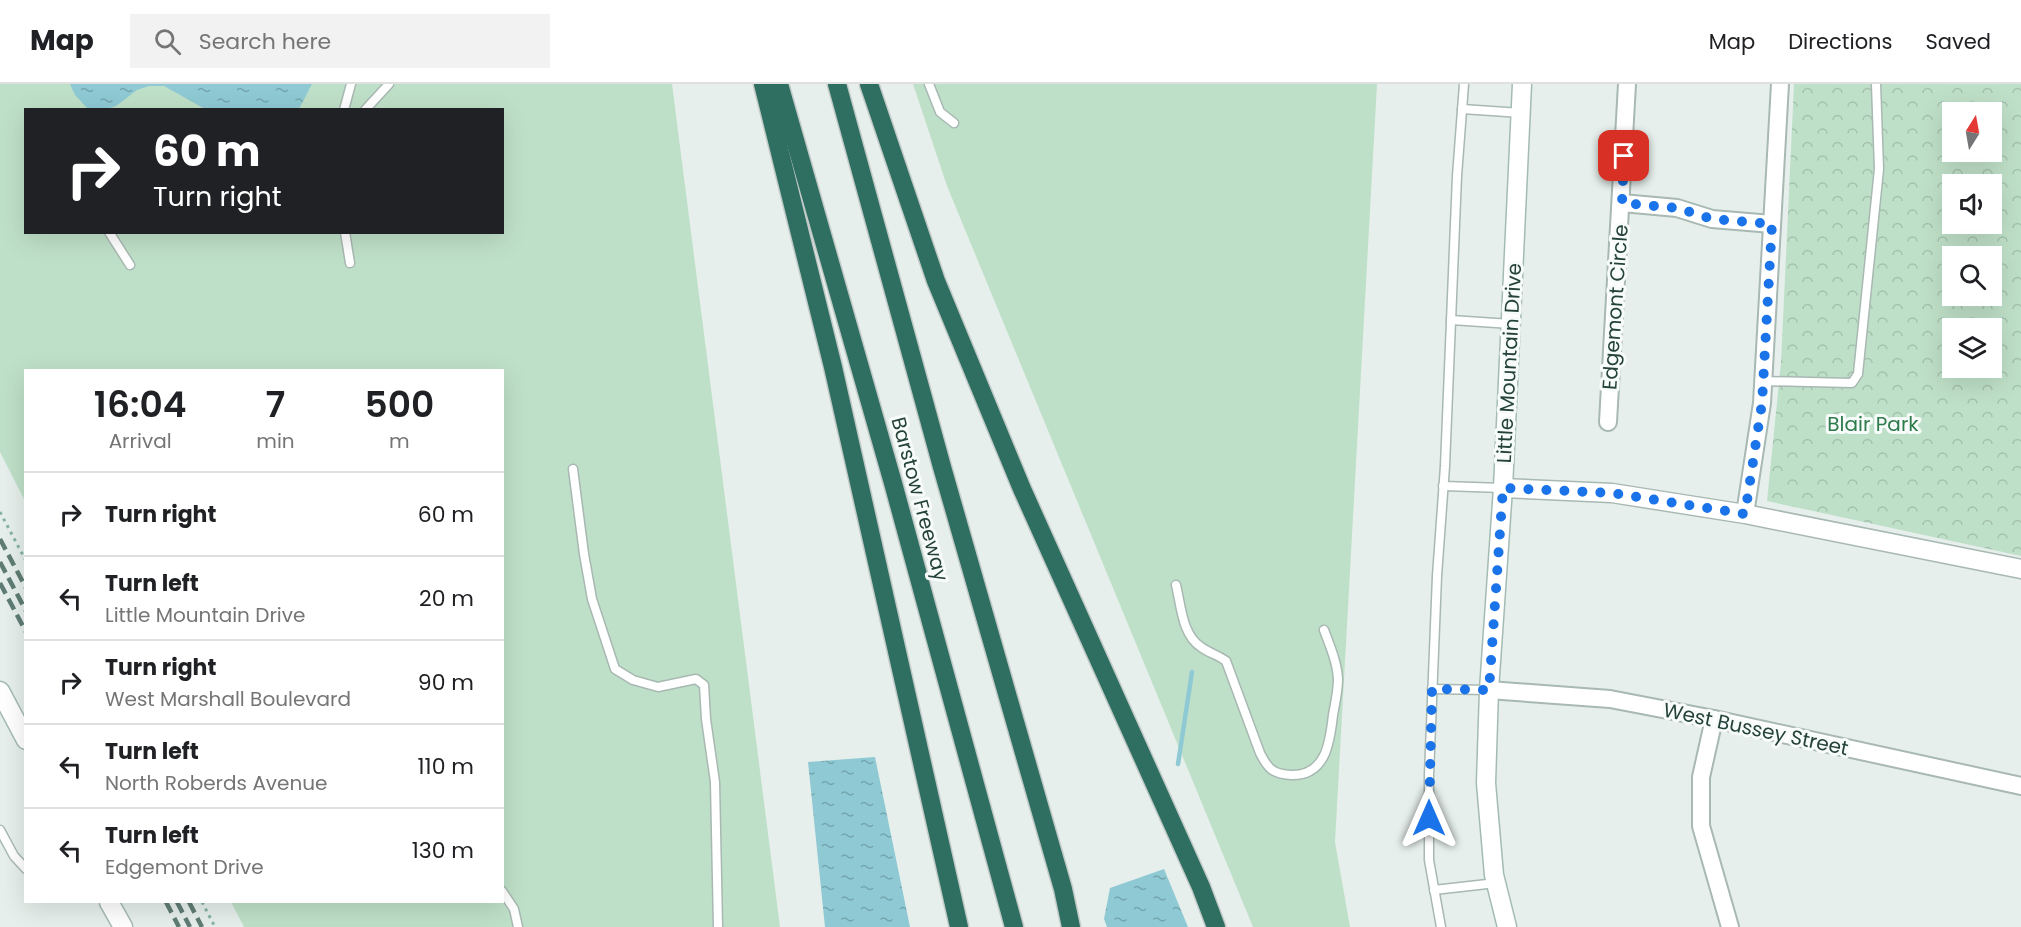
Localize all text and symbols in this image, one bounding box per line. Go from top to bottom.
search box [130,14,550,68]
text: Map [30,21,94,60]
icon: search [151,25,184,58]
text: Search here [199,26,331,57]
text: Map [1709,27,1755,56]
text: Directions [1788,27,1892,56]
text: Saved [1925,27,1991,56]
north arrow [1942,102,2002,162]
map controls [1942,102,2002,378]
text: 60 m [153,122,261,181]
pin [1598,130,1649,181]
icon: right [54,132,132,210]
icon: arrive [1607,139,1640,172]
button: sound [1942,174,2002,234]
text: Turn right [153,178,282,215]
street label: Edgemont Circle [1595,223,1635,391]
button: search [1942,246,2002,306]
street label: Little Mountain Drive [1490,262,1528,464]
button: layers [1942,318,2002,378]
text: 16:04 [94,379,186,430]
text: 7 [266,379,285,430]
text: 500 [364,379,434,430]
park label: Blair Park [1827,410,1919,438]
street label: Barstow Freeway [885,414,955,584]
text: Arrival [109,427,172,455]
text: min [256,427,295,455]
text: m [389,427,410,455]
icon: right [54,498,87,531]
text: Turn right [105,499,216,530]
text: 60 m [418,499,474,530]
text: Turn left [105,568,199,599]
icon: left [54,582,87,615]
text: 20 m [419,583,474,614]
text: Little Mountain Drive [105,601,305,629]
text: Turn right [105,652,216,683]
icon: right [54,666,87,699]
text: 90 m [418,667,474,698]
text: West Marshall Boulevard [105,685,351,713]
street label: West Bussey Street [1661,696,1851,762]
text: Turn left [105,736,199,767]
icon: left [54,750,87,783]
text: 110 m [418,751,474,782]
text: North Roberds Avenue [105,769,327,797]
position arrow [1397,786,1461,850]
text: Turn left [105,820,199,851]
icon: left [54,834,87,867]
text: 130 m [412,835,474,866]
text: Edgemont Drive [105,853,264,881]

